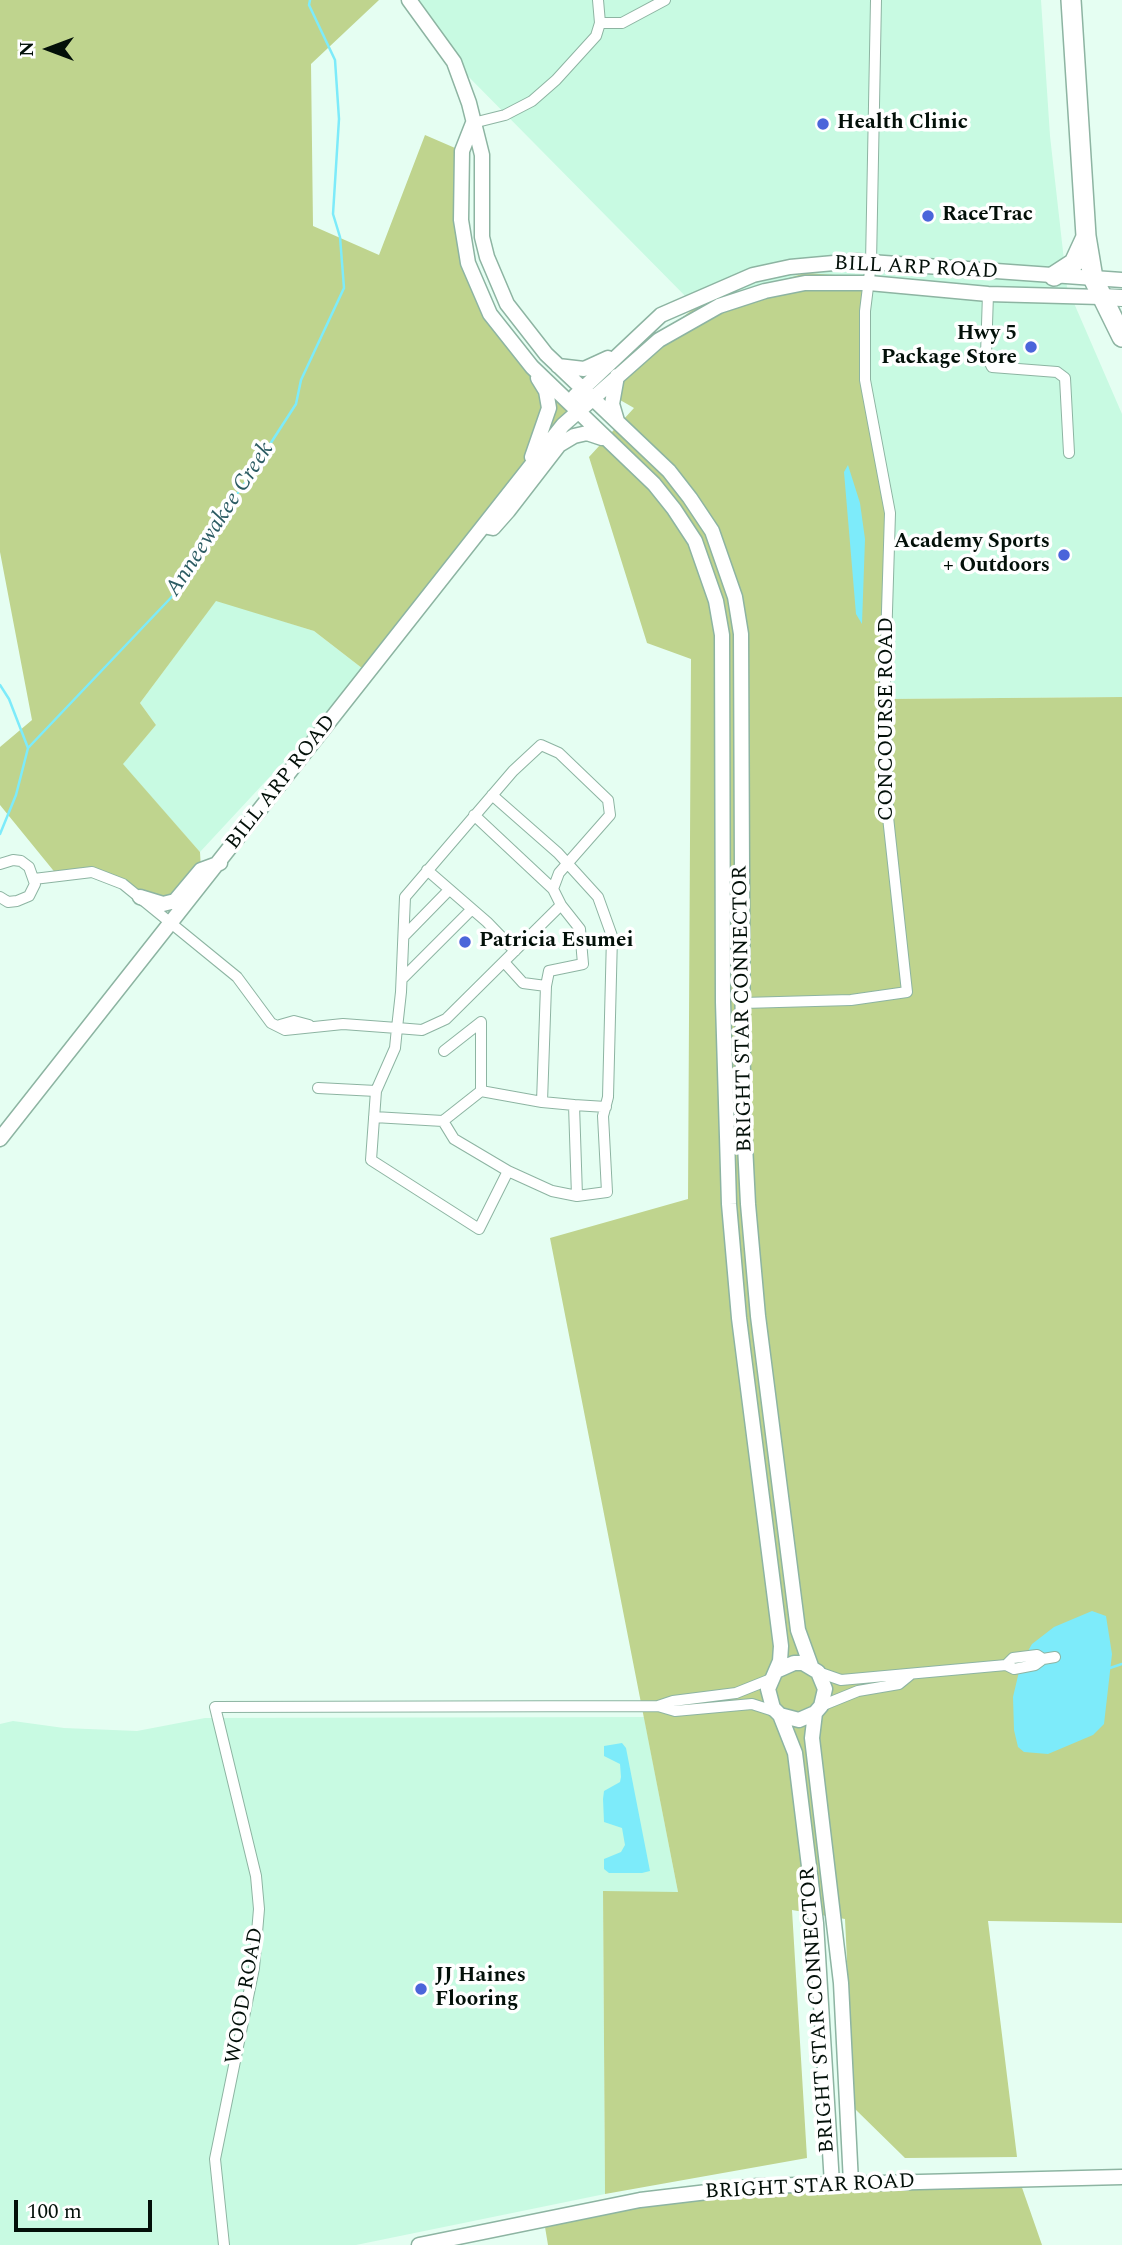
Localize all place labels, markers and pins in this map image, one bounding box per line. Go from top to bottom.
place label: Health Clinic [837,111,968,137]
marker: Health Clinic [815,116,831,132]
place label: RaceTrac [942,203,1033,229]
marker: RaceTrac [920,208,936,224]
place label: Hwy 5 Package Store [881,322,1017,372]
marker: Hwy 5 Package Store [1023,339,1039,355]
place label: Academy Sports + Outdoors [894,530,1050,580]
marker: Academy Sports + Outdoors [1056,547,1072,563]
place label: Patricia Esumei [479,929,633,955]
marker: Patricia Esumei [457,934,473,950]
place label: JJ Haines Flooring [435,1964,526,2014]
marker: JJ Haines Flooring [413,1981,429,1997]

